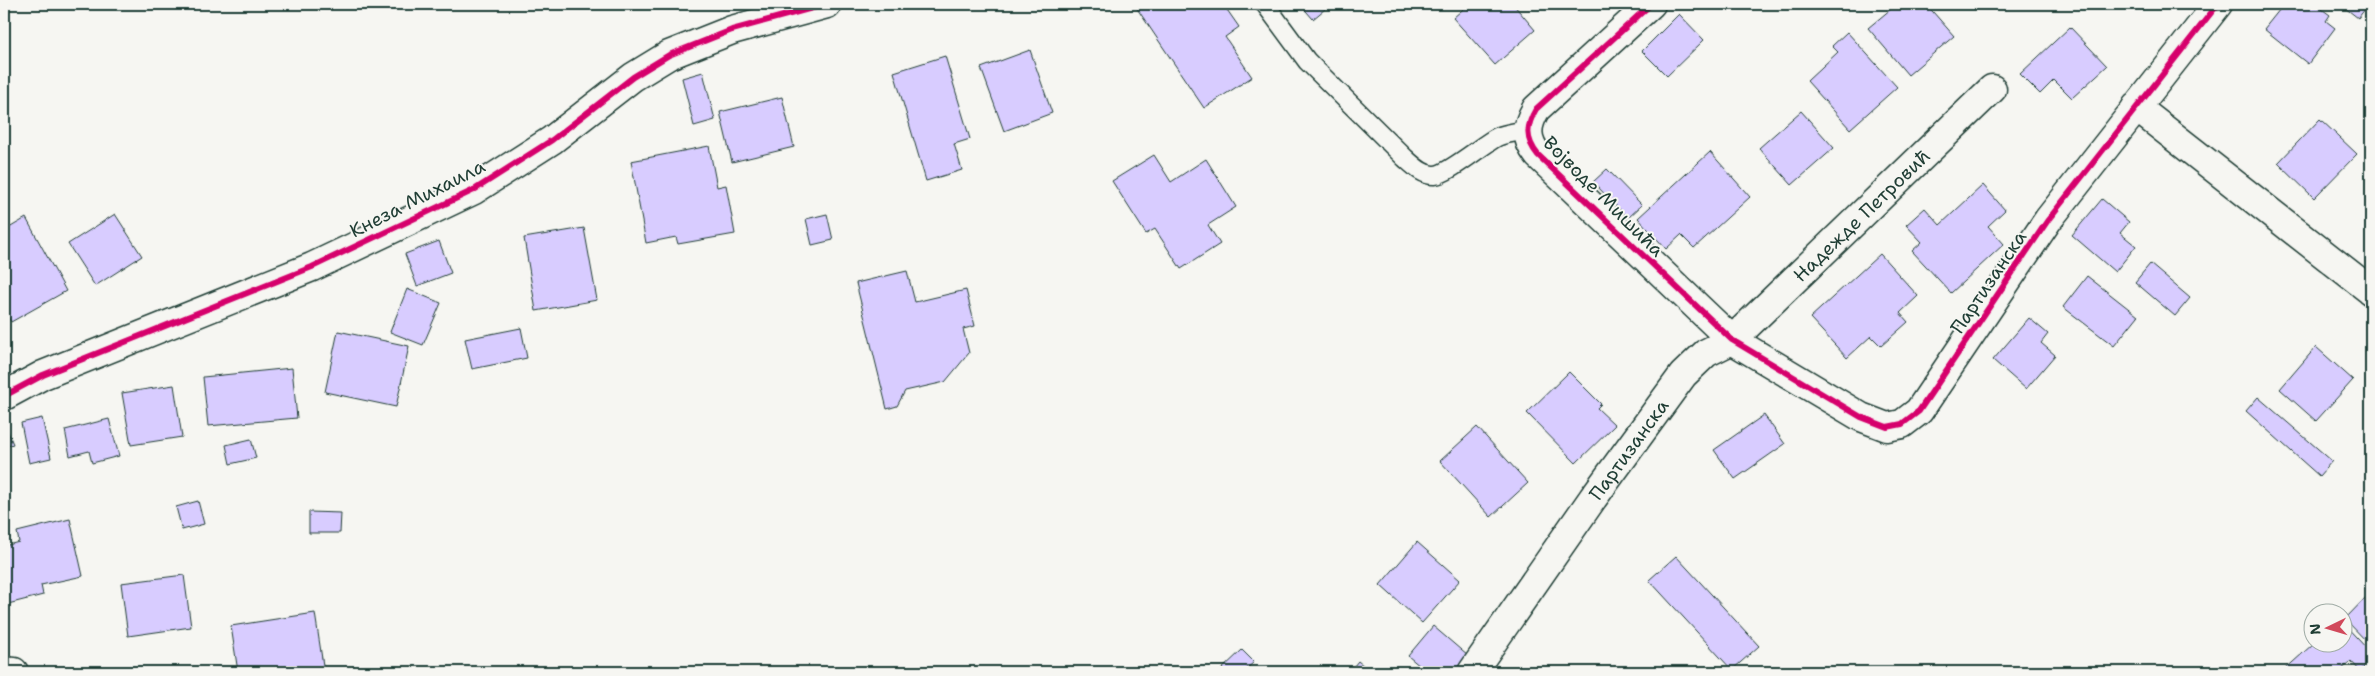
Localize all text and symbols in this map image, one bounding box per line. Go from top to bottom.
street label: Војводе Мишића [1538,131,1670,262]
street label: Надежде Петровић [1788,144,1936,287]
street label: Кнеза Михаила [345,153,489,243]
street label: Партизанска [1945,226,2032,339]
street label: Партизанска [1584,394,1674,505]
north arrow [2302,604,2352,654]
text: N [2306,623,2324,635]

